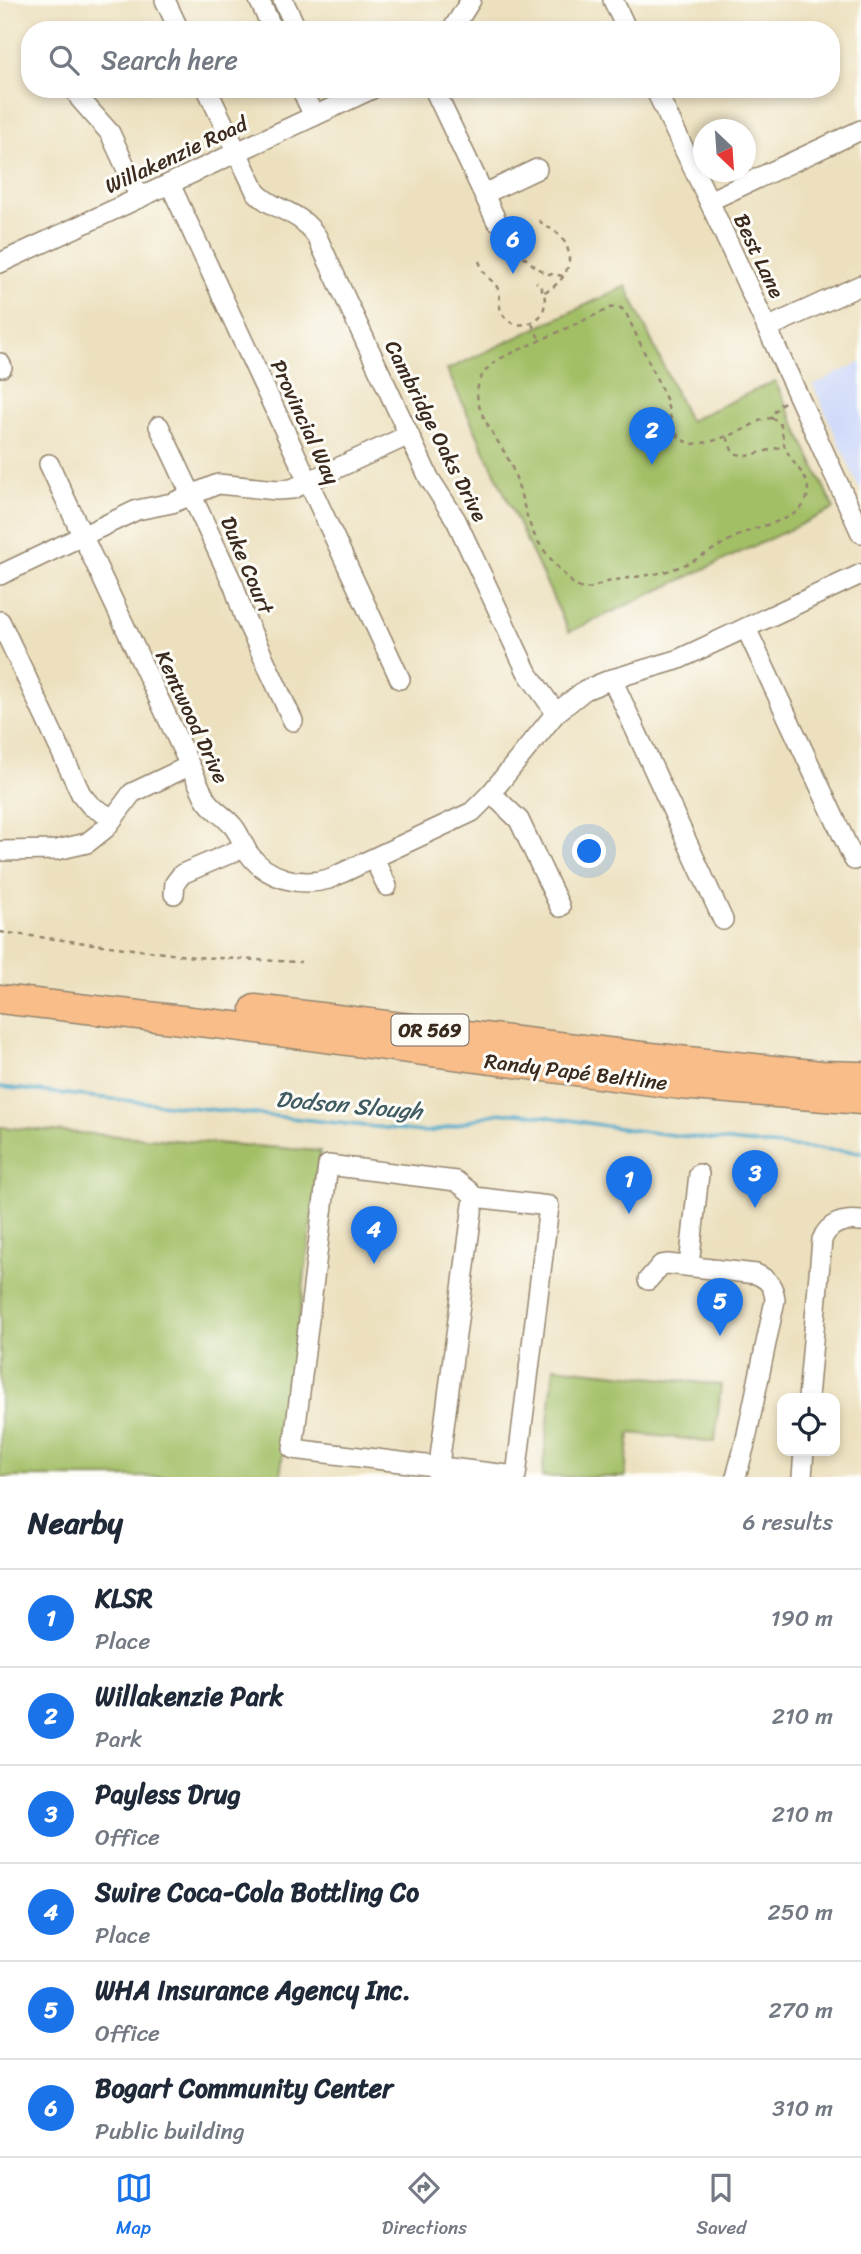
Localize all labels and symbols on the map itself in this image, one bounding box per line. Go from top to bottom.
street label: Willakenzie Road [98,104,256,205]
north arrow [693,119,756,182]
street label: Best Lane [723,207,795,305]
pin: 6 [490,216,536,274]
street label: Cambridge Oaks Drive [374,333,498,529]
street label: Provincial Way [259,353,351,491]
pin: 2 [629,407,675,465]
street label: Duke Court [209,510,285,621]
street label: Kentwood Drive [144,644,240,790]
your location [572,834,606,868]
road number: OR 569 [392,1014,468,1046]
street label: Randy Papé Beltline [482,1042,670,1102]
water label: Dodson Slough [274,1079,426,1132]
pin: 3 [732,1150,778,1208]
pin: 1 [606,1156,652,1214]
pin: 4 [351,1206,397,1264]
pin: 5 [697,1278,743,1336]

